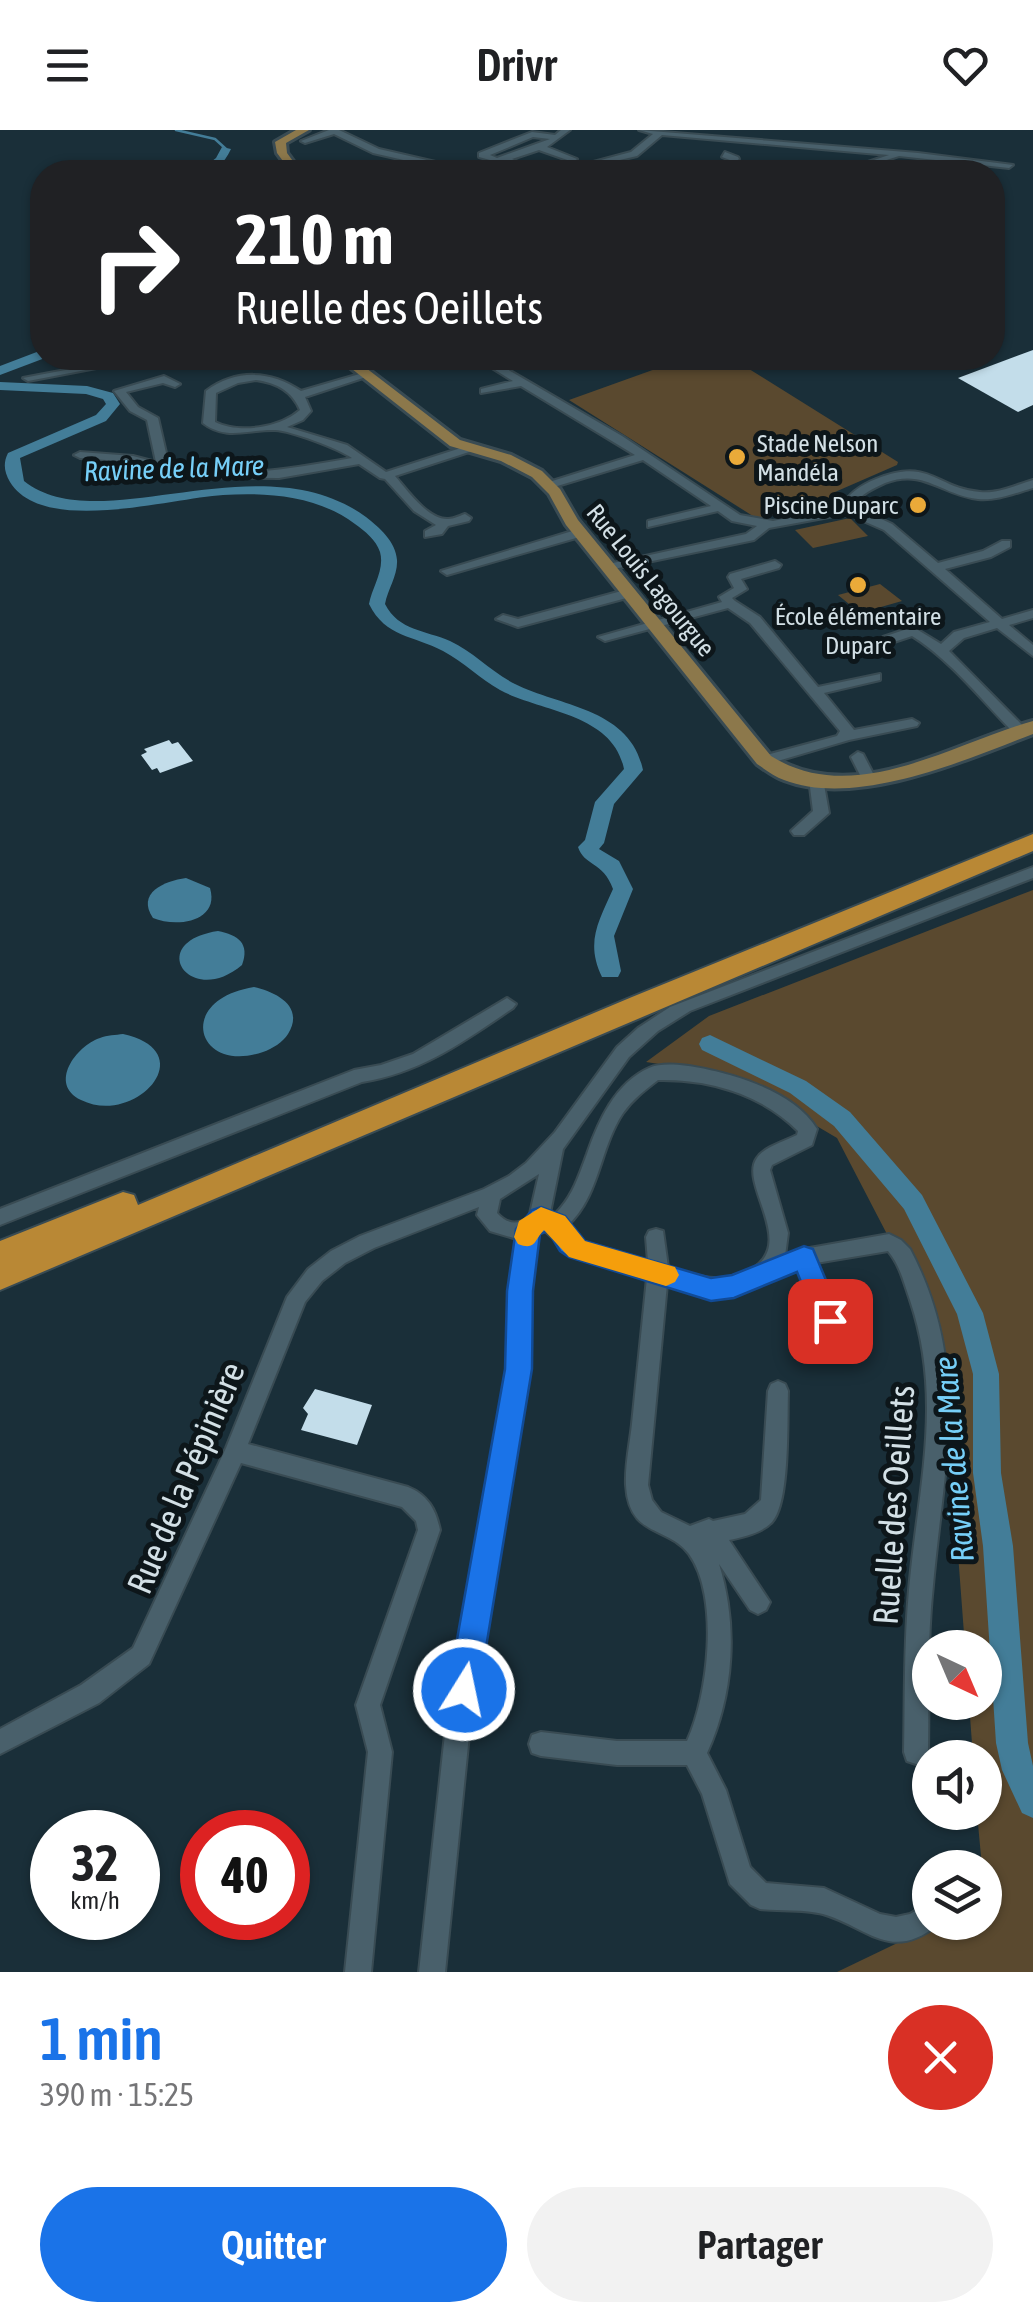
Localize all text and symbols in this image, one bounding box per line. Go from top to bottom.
icon: menu [40,38,95,93]
icon: heart [938,38,993,93]
text: Drivr [476,39,557,91]
text: 210 m [235,199,394,279]
icon: right [70,200,200,330]
text: Ruelle des Oeillets [235,282,543,334]
place label: Stade Nelson Mandéla [757,429,878,486]
marker: Stade Nelson Mandéla [726,446,748,468]
water label: Ravine de la Mare [83,449,265,487]
place label: Piscine Duparc [764,491,899,519]
marker: Piscine Duparc [907,494,929,516]
street label: Rue Louis Lagourgue [581,499,721,661]
marker: École élémentaire Duparc [847,574,869,596]
place label: École élémentaire Duparc [775,602,941,659]
pin [788,1279,873,1364]
icon: arrive [803,1294,858,1349]
water label: Ravine de la Mare [926,1355,981,1564]
street label: Rue de la Pépinière [118,1356,252,1599]
street label: Ruelle des Oeillets [865,1384,921,1626]
north arrow [912,1630,1002,1720]
map controls [912,1630,1002,1940]
position arrow [412,1638,516,1742]
button: sound [912,1740,1002,1830]
speed limit sign: 40 [180,1810,310,1940]
text: 32 [71,1834,118,1892]
button: layers [912,1850,1002,1940]
text: km/h [70,1886,120,1914]
text: 1 min [40,2004,163,2073]
button: close [888,2005,993,2110]
text: 390 m · 15:25 [40,2076,194,2113]
button: Quitter [40,2187,507,2302]
button: Partager [527,2187,993,2302]

